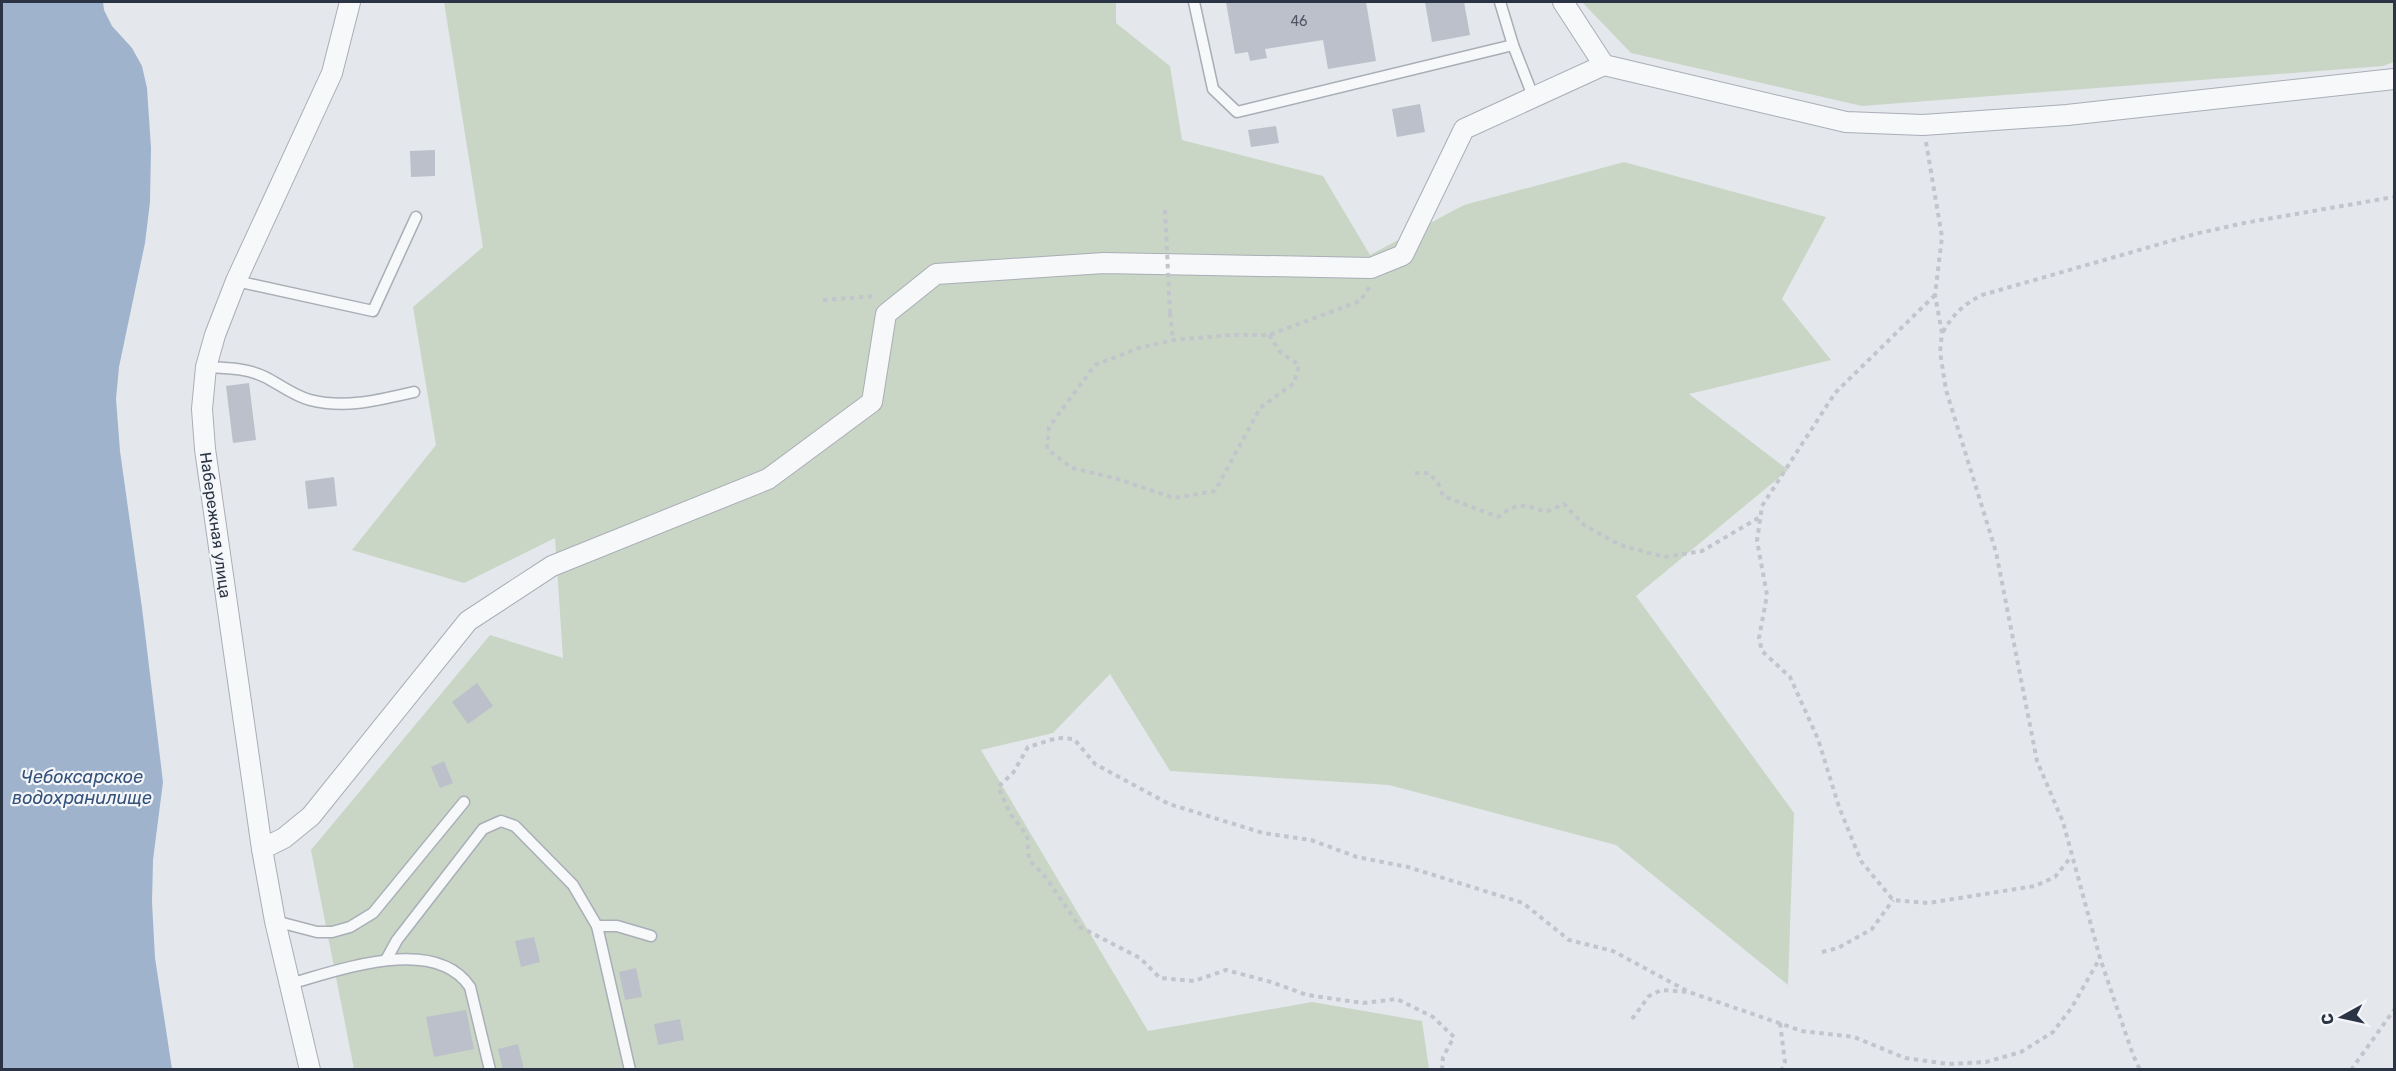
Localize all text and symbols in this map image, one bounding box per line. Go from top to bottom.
house number: 46 [1290,13,1308,30]
street label: Набережная улица [196,451,235,599]
water label: Чебоксарское водохранилище [12,766,152,809]
north arrow [2312,987,2372,1047]
text: С [2317,1012,2338,1026]

